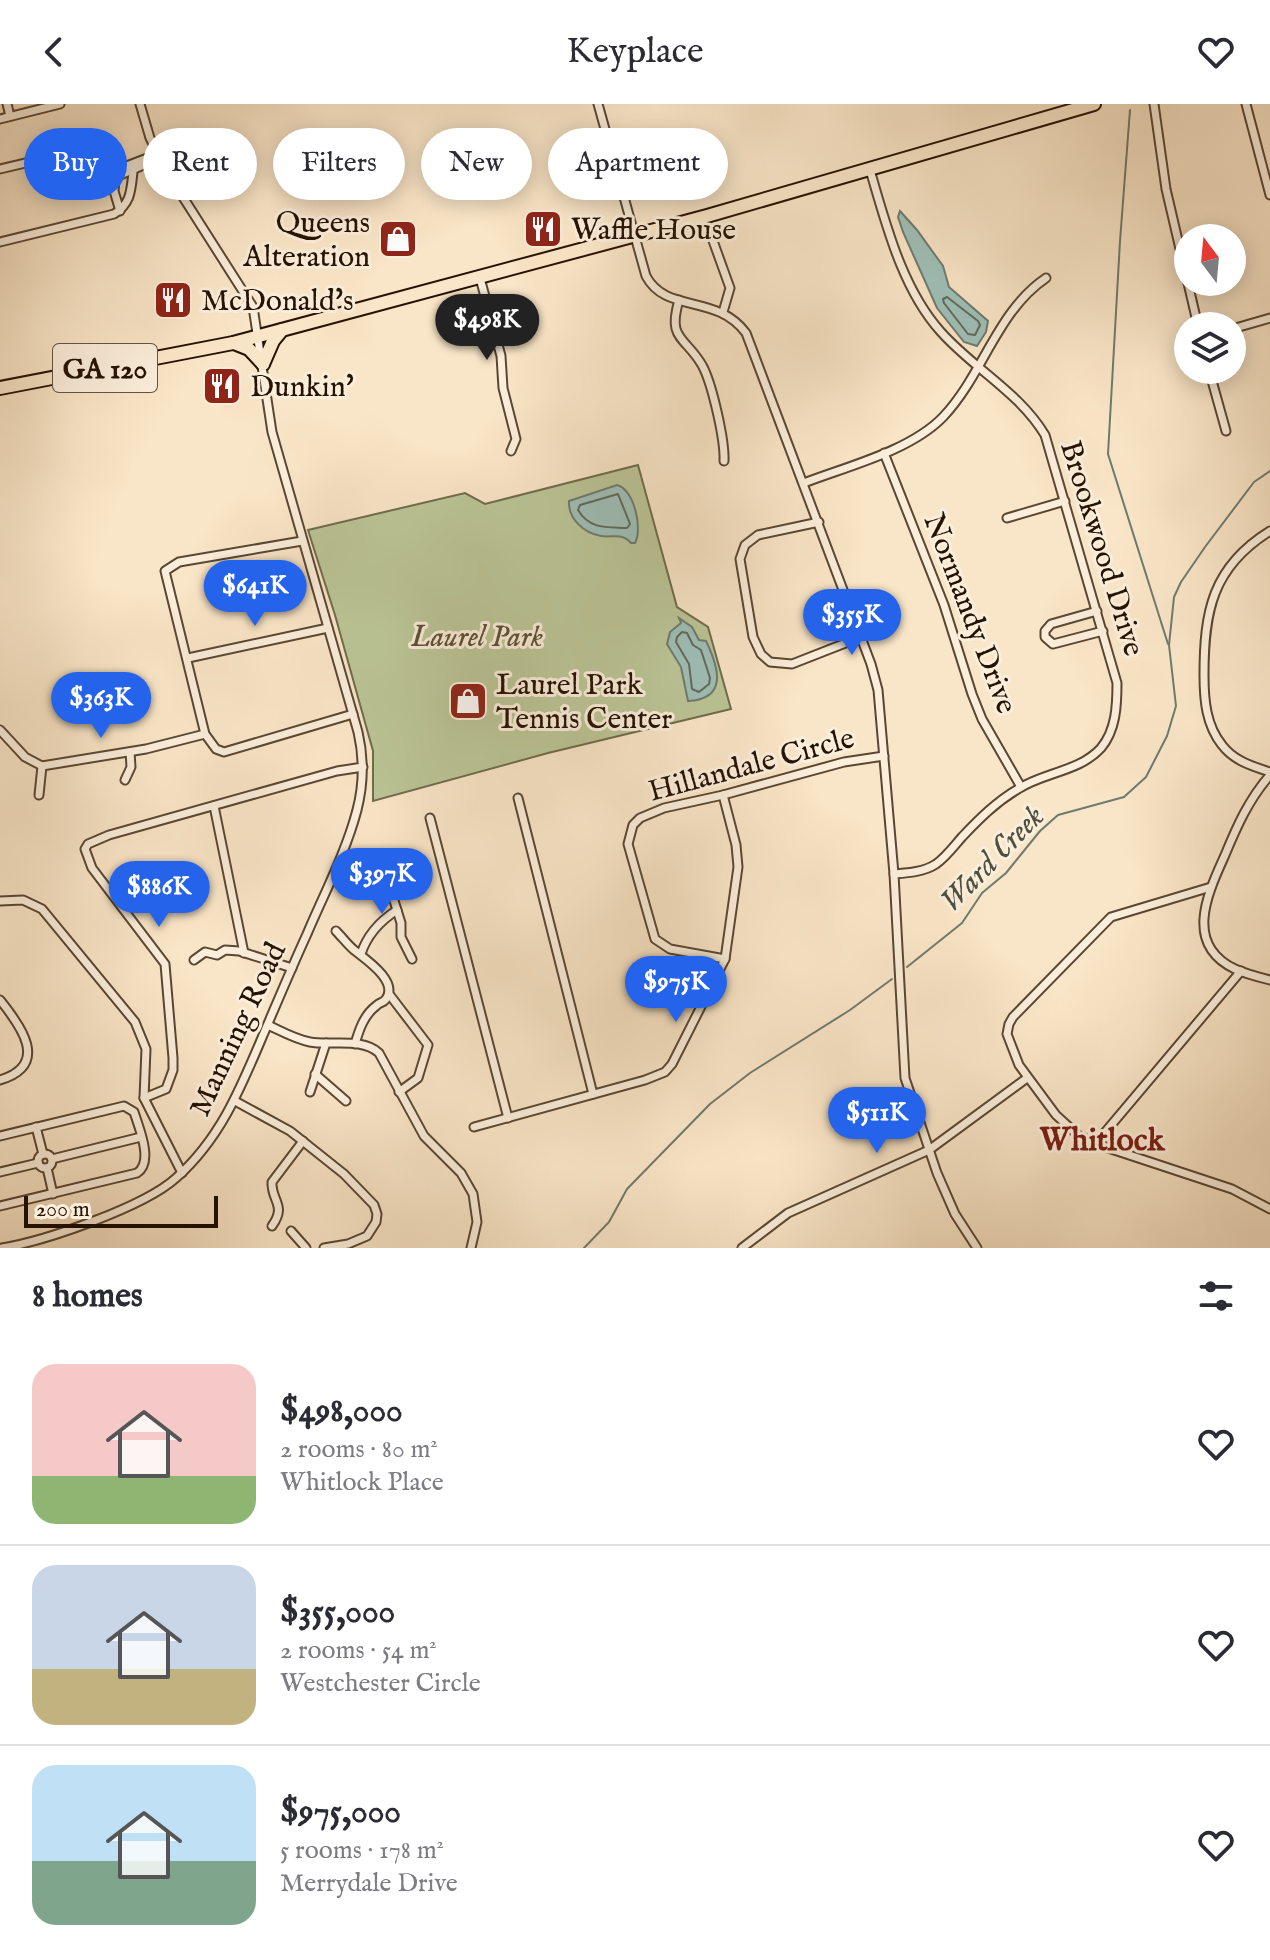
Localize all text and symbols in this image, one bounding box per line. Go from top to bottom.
text: Keyplace [566,29,704,75]
icon: back [32,30,76,74]
icon: heart [1194,30,1238,74]
chip: Buy [24,128,127,200]
chip: Rent [143,128,257,200]
chip: Filters [273,128,405,200]
chip: New [421,128,532,200]
chip: Apartment [548,128,728,200]
place label: Queens Alteration [242,205,370,277]
restaurant icon: Waffle House [522,208,564,250]
place label: Waffle House [571,212,736,250]
shop icon: Queens Alteration [377,218,419,260]
north arrow [1174,224,1246,296]
map controls [1174,224,1246,384]
restaurant icon: McDonald's [152,279,194,321]
place label: McDonald's [201,283,354,321]
pin: $498K [431,294,543,362]
text: $498K [453,303,521,336]
button: layers [1174,312,1246,384]
road number: GA 120 [53,344,157,392]
restaurant icon: Dunkin' [201,365,243,407]
place label: Dunkin' [250,369,354,407]
street label: Brookwood Drive [1050,436,1152,661]
street label: Normandy Drive [914,508,1025,719]
pin: $641K [199,560,311,628]
text: $641K [222,569,288,602]
pin: $355K [796,589,908,657]
text: $355K [821,598,883,631]
park label: Laurel Park [410,619,543,657]
place label: Laurel Park Tennis Center [496,667,672,739]
pin: $363K [45,672,157,740]
shop icon: Laurel Park Tennis Center [447,680,489,722]
text: $363K [69,681,133,714]
street label: Hillandale Circle [644,720,859,812]
water label: Ward Creek [932,797,1054,922]
pin: $397K [326,848,438,916]
text: $397K [349,857,415,890]
pin: $886K [103,861,215,929]
text: $886K [127,870,191,903]
street label: Manning Road [182,936,296,1123]
pin: $975K [620,956,732,1024]
text: $975K [643,965,709,998]
pin: $511K [821,1087,933,1155]
text: $511K [846,1096,908,1129]
district label: Whitlock [1038,1121,1165,1162]
scale bar [24,1192,218,1228]
text: 200 m [36,1196,90,1224]
icon: filters [1194,1274,1238,1318]
text: 8 homes [32,1275,143,1318]
text: $498,000 [280,1390,403,1433]
icon: home [96,1396,192,1492]
icon: heart [1194,1422,1238,1466]
text: 2 rooms · 80 m² [280,1433,438,1466]
text: Whitlock Place [280,1466,444,1499]
text: $355,000 [280,1591,395,1634]
icon: home [96,1597,192,1693]
icon: heart [1194,1623,1238,1667]
text: 2 rooms · 54 m² [280,1634,437,1667]
text: Westchester Circle [280,1667,481,1700]
text: $975,000 [280,1791,401,1834]
icon: home [96,1797,192,1893]
icon: heart [1194,1823,1238,1867]
text: 5 rooms · 178 m² [280,1834,444,1867]
text: Merrydale Drive [280,1867,458,1900]

